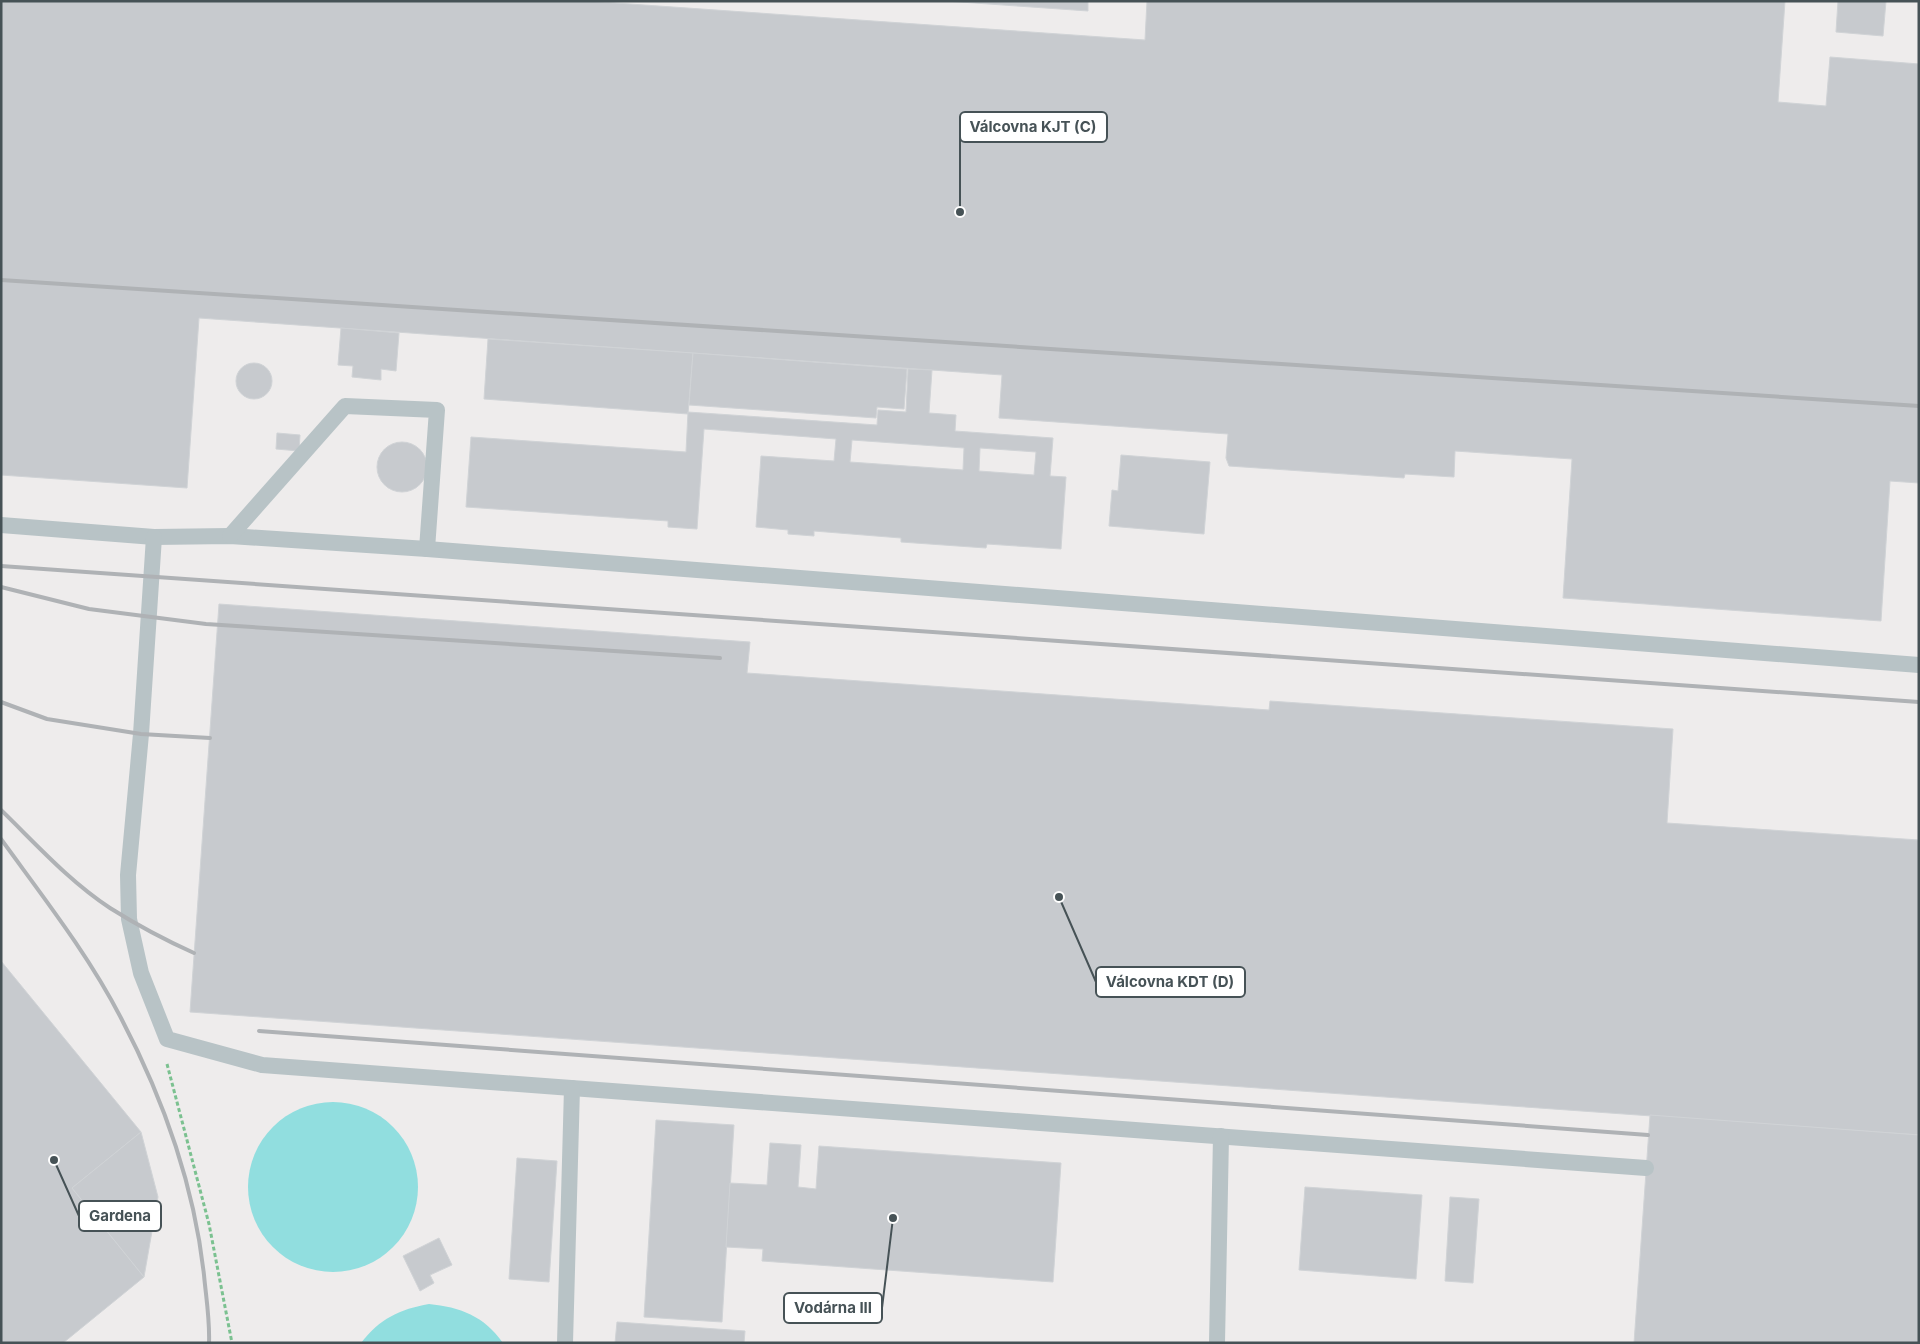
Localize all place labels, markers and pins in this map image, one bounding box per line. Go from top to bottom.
callout: Válcovna KJT (C) [960,112,1107,142]
callout: Válcovna KDT (D) [1096,967,1245,997]
callout: Gardena [79,1201,161,1231]
callout: Vodárna III [784,1293,882,1323]

